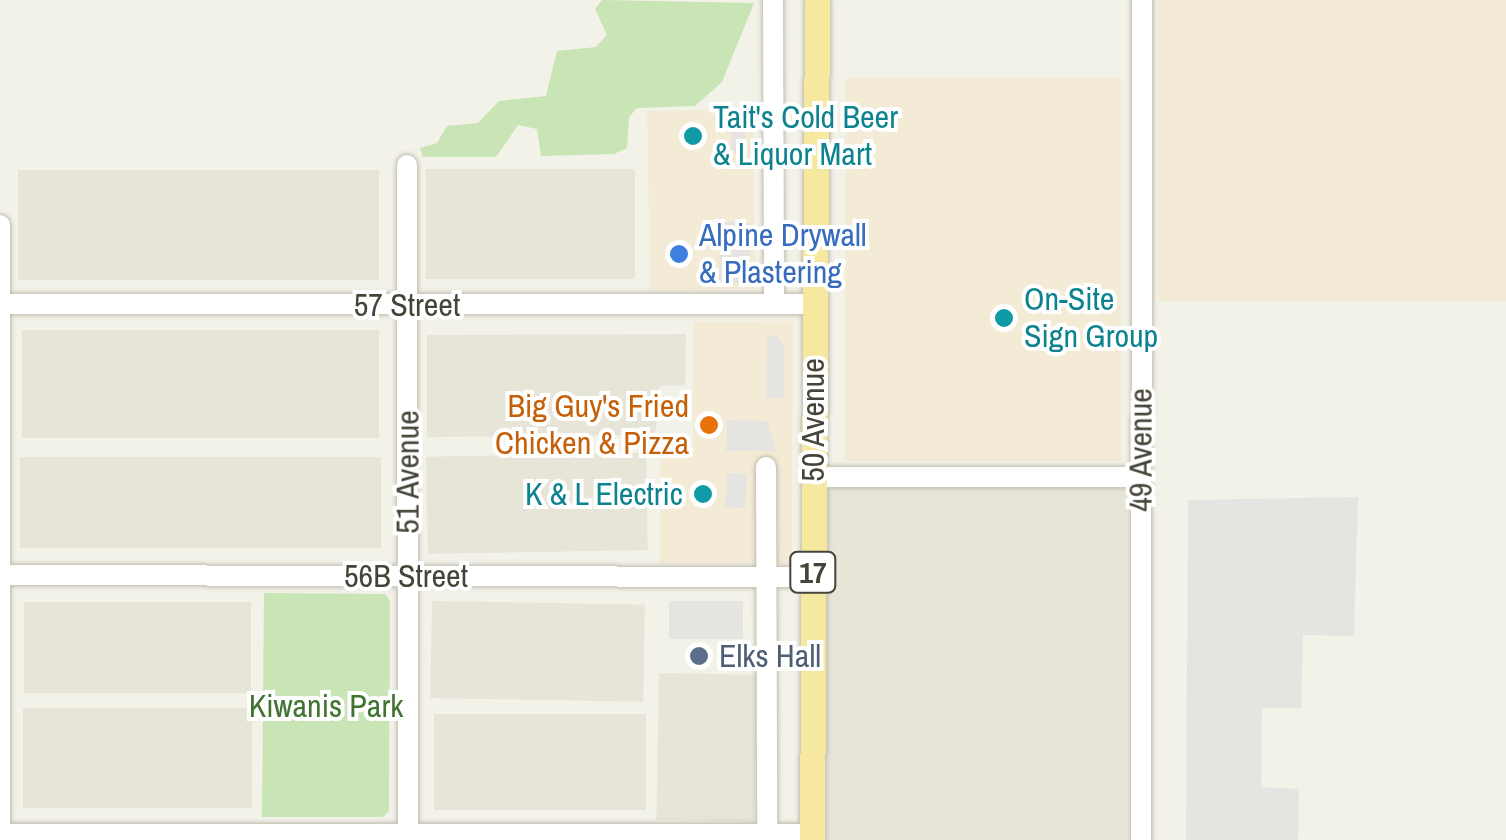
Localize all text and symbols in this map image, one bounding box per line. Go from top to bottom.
place label: Tait's Cold Beer & Liquor Mart [713,99,898,174]
marker: Tait's Cold Beer & Liquor Mart [682,125,704,147]
place label: Alpine Drywall & Plastering [699,217,867,292]
marker: Alpine Drywall & Plastering [668,243,690,265]
place label: On-Site Sign Group [1024,281,1158,356]
street label: 57 Street [354,286,460,324]
marker: On-Site Sign Group [993,307,1015,329]
street label: 50 Avenue [794,357,832,483]
street label: 49 Avenue [1122,387,1160,513]
place label: Big Guy's Fried Chicken & Pizza [495,388,689,463]
street label: 51 Avenue [389,409,427,535]
marker: Big Guy's Fried Chicken & Pizza [698,414,720,436]
place label: K & L Electric [524,475,683,513]
marker: K & L Electric [692,483,714,505]
road number: 17 [788,547,838,597]
street label: 56B Street [344,557,468,595]
place label: Elks Hall [719,637,821,675]
marker: Elks Hall [688,645,710,667]
park label: Kiwanis Park [249,687,403,725]

